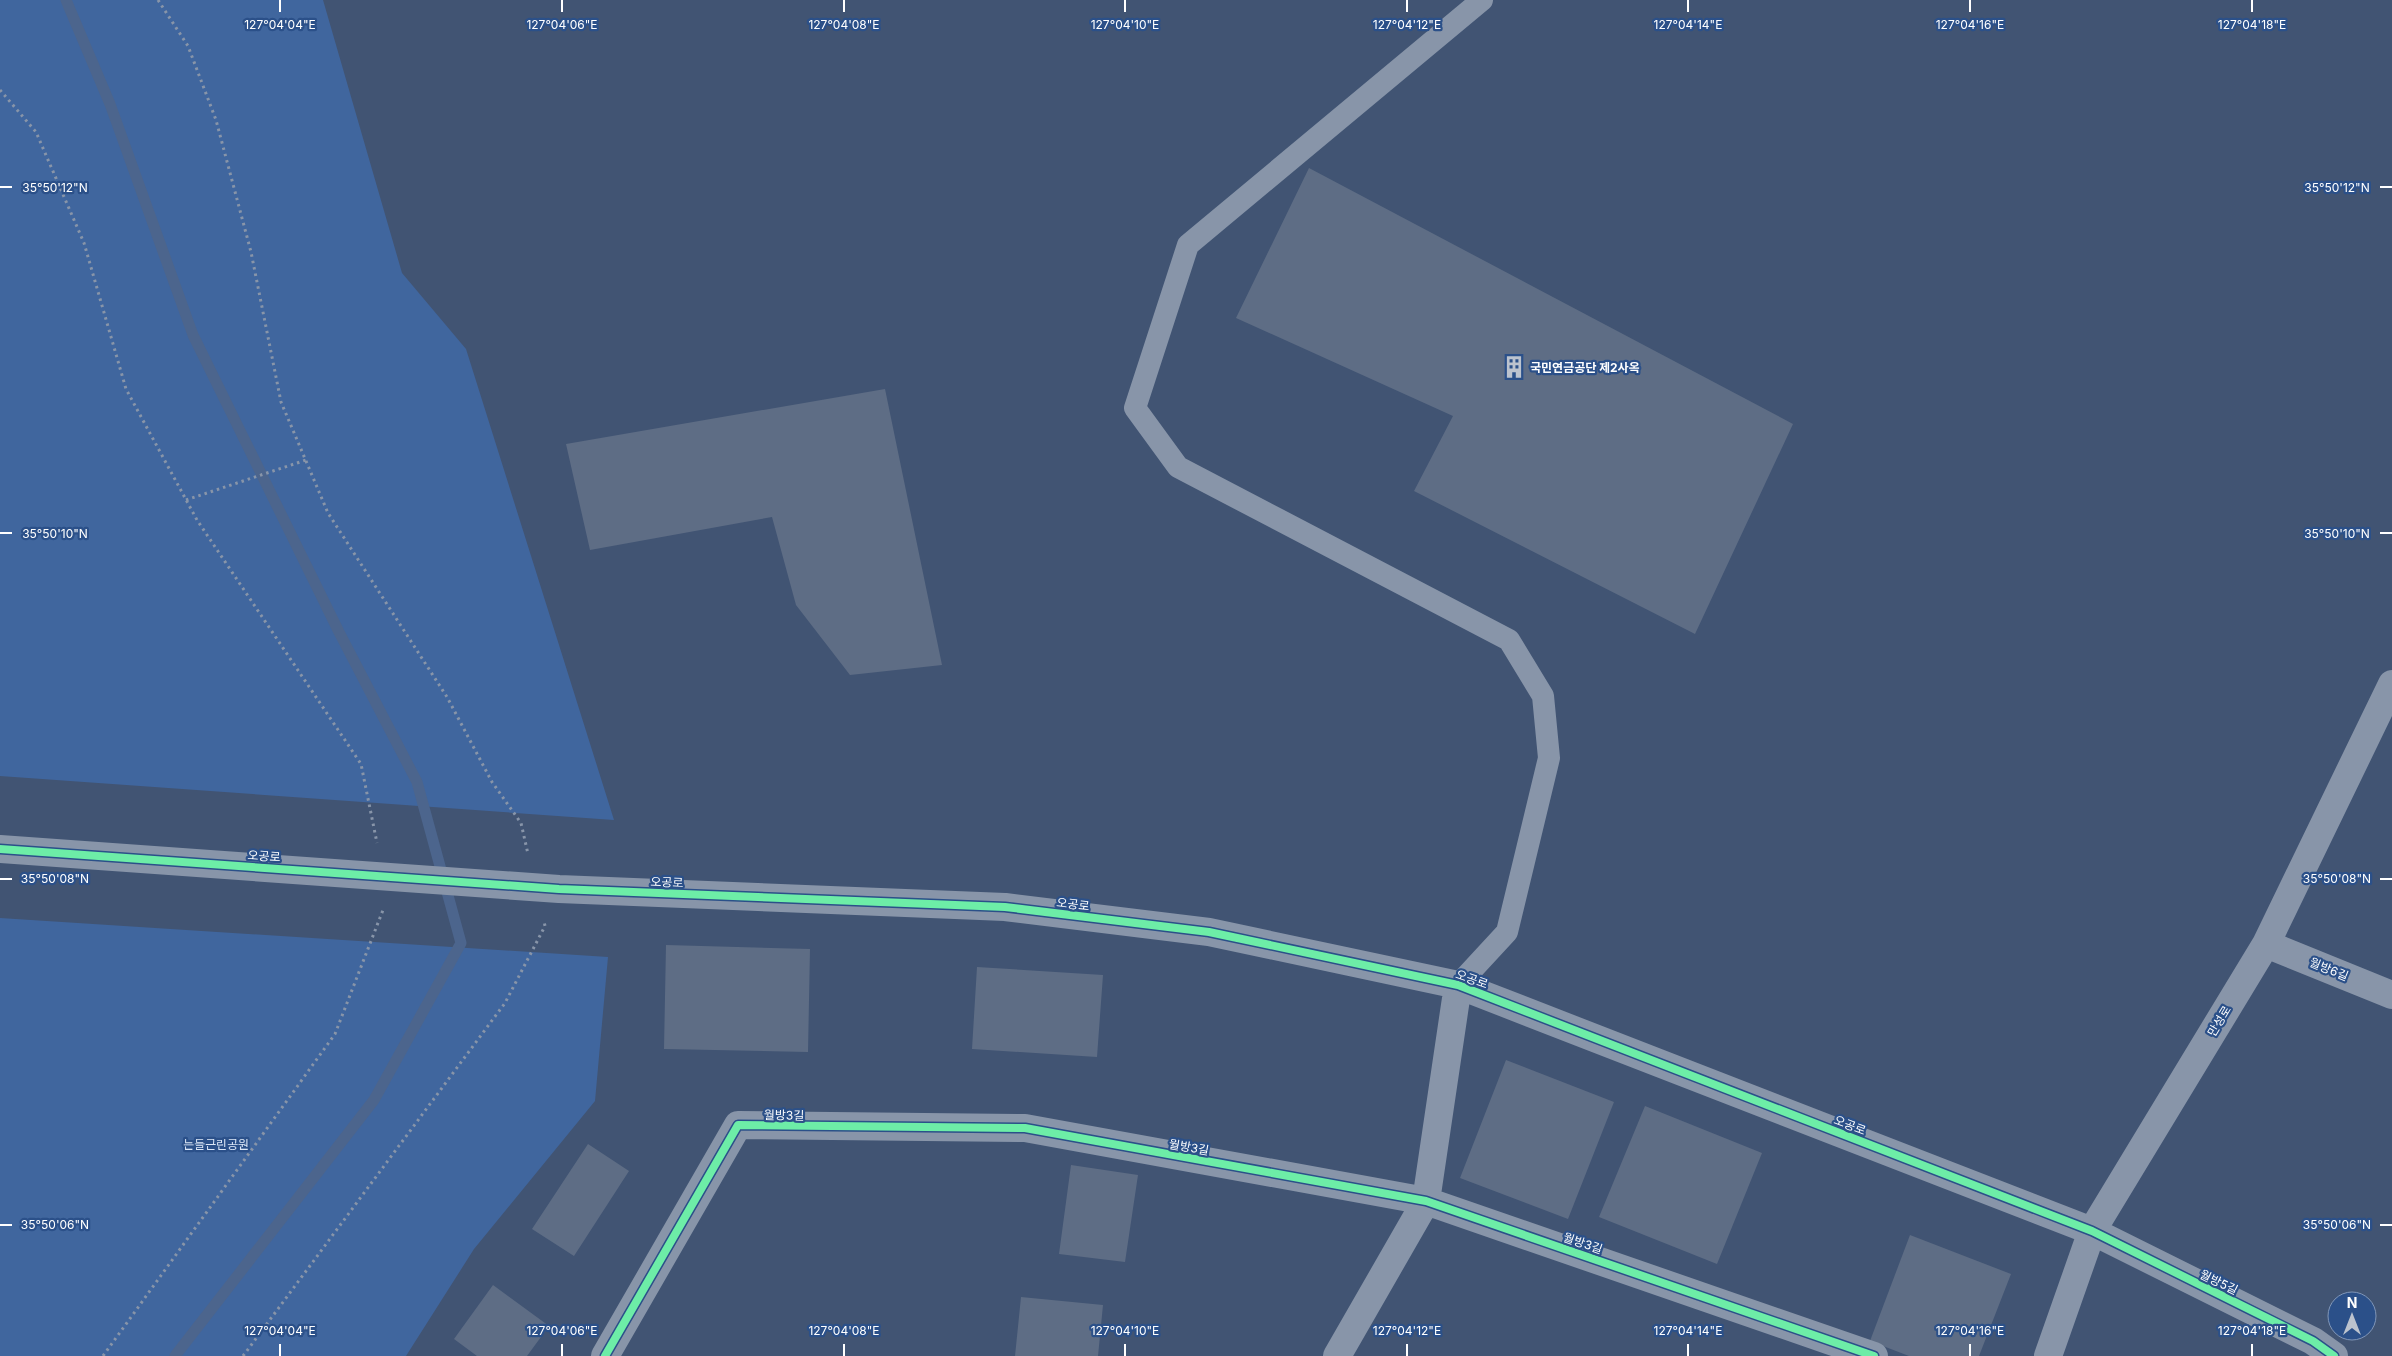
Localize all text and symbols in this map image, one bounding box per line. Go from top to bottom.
text: 127°04'04"E [244,17,316,32]
text: 127°04'06"E [526,17,598,32]
text: 127°04'08"E [808,17,880,32]
text: 127°04'10"E [1091,17,1159,32]
text: 127°04'12"E [1373,17,1441,32]
text: 127°04'14"E [1654,17,1722,32]
text: 127°04'16"E [1936,17,2004,32]
text: 127°04'18"E [2218,17,2286,32]
text: 35°50'12"N [22,180,88,195]
text: 35°50'12"N [2304,180,2370,195]
building icon: 국민연금공단 제2사옥 [1501,354,1527,380]
place label: 국민연금공단 제2사옥 [1530,360,1640,375]
text: 35°50'10"N [22,526,88,541]
text: 35°50'10"N [2304,526,2370,541]
street label: 오공로 [247,847,281,865]
text: 35°50'08"N [21,871,89,886]
text: 35°50'08"N [2303,871,2371,886]
street label: 오공로 [650,874,684,890]
street label: 오공로 [1056,895,1090,913]
street label: 월방6길 [2307,954,2351,984]
street label: 오공로 [1454,967,1490,991]
street label: 만성로 [2204,1003,2234,1039]
street label: 월방3길 [764,1107,804,1123]
street label: 오공로 [1832,1112,1868,1138]
street label: 월방3길 [1168,1136,1210,1158]
park label: 는들근린공원 [183,1137,249,1152]
text: 35°50'06"N [21,1217,89,1232]
text: 35°50'06"N [2303,1217,2371,1232]
street label: 월방3길 [1561,1229,1605,1257]
street label: 월방5길 [2198,1266,2240,1298]
north arrow [2327,1291,2377,1341]
text: N [2347,1294,2357,1311]
text: 127°04'04"E [244,1323,316,1338]
text: 127°04'06"E [526,1323,598,1338]
text: 127°04'08"E [808,1323,880,1338]
text: 127°04'10"E [1091,1323,1159,1338]
text: 127°04'12"E [1373,1323,1441,1338]
text: 127°04'14"E [1654,1323,1722,1338]
text: 127°04'16"E [1936,1323,2004,1338]
text: 127°04'18"E [2218,1323,2286,1338]

